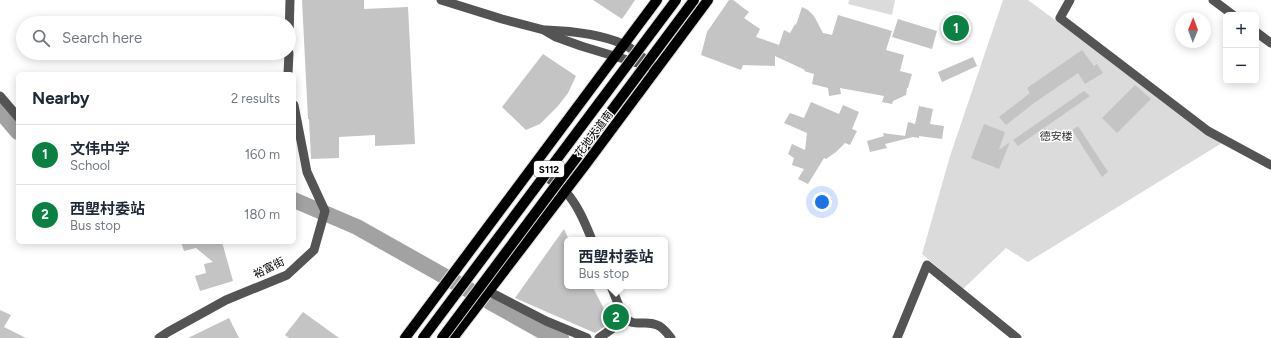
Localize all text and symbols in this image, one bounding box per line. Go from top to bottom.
north arrow [1175,12,1211,48]
map controls [1223,12,1259,84]
button: + [1223,12,1259,48]
pin: 1 [943,13,969,43]
search box [16,16,296,60]
icon: search [30,27,52,49]
text: Search here [62,29,142,47]
button: − [1223,48,1259,84]
text: Nearby [32,88,90,108]
text: 2 results [231,91,280,106]
street label: 花地大道南 [572,108,616,160]
park label: 德安楼 [1040,130,1073,143]
text: 文伟中学 [70,140,130,158]
text: 1 [42,147,48,162]
text: 160 m [245,147,280,162]
text: School [70,158,110,173]
road number: S112 [534,161,564,177]
your location [812,192,832,212]
text: 西塱村委站 [70,200,145,218]
text: 2 [41,207,49,222]
text: 180 m [244,207,280,222]
text: Bus stop [70,218,121,233]
popup [564,237,668,289]
text: 西塱村委站 [578,248,654,266]
street label: 裕富街 [251,255,287,281]
text: Bus stop [578,266,629,281]
pin: 2 [603,302,629,332]

